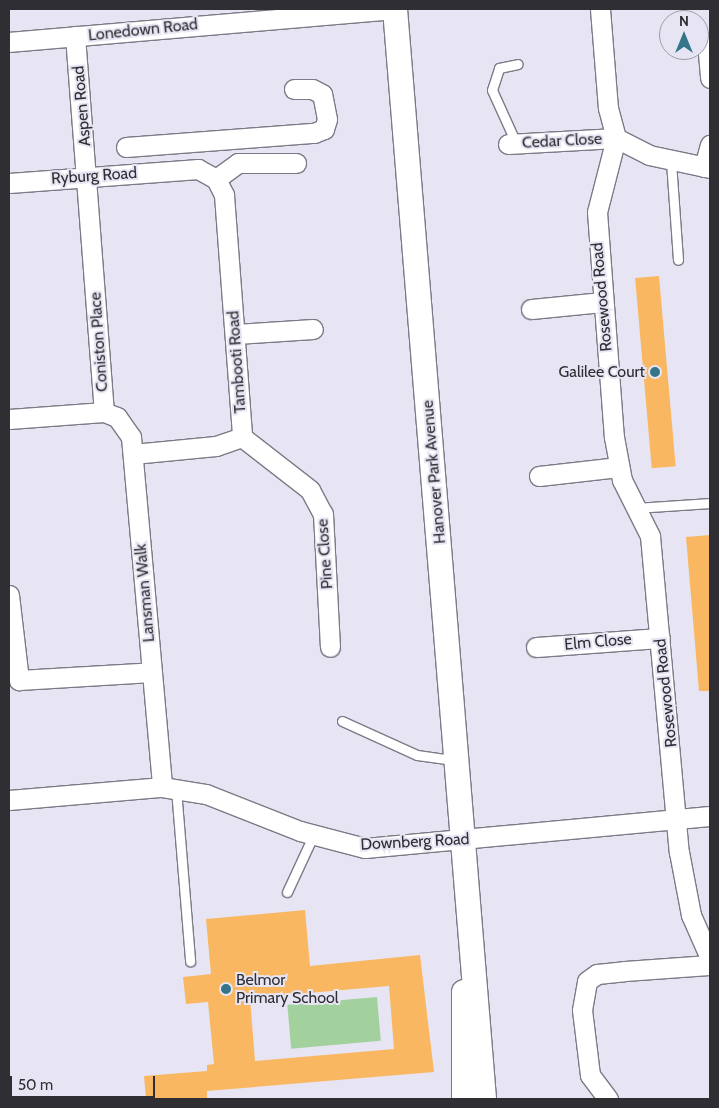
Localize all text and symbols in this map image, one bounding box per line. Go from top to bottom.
north arrow [659,10,709,60]
text: N [679,12,689,30]
street label: Lonedown Road [87,15,199,45]
street label: Aspen Road [69,65,95,147]
street label: Cedar Close [521,129,603,153]
street label: Ryburg Road [50,163,138,189]
street label: Rosewood Road [588,242,616,352]
street label: Coniston Place [86,291,112,393]
street label: Tambooti Road [224,310,250,414]
place label: Galilee Court [558,362,645,382]
marker: Galilee Court [649,366,661,378]
street label: Hanover Park Avenue [418,399,450,545]
street label: Pine Close [313,518,337,590]
street label: Lansman Walk [131,543,159,643]
street label: Elm Close [564,629,632,655]
street label: Rosewood Road [651,638,681,748]
street label: Downberg Road [360,830,470,854]
place label: Belmor Primary School [236,970,339,1008]
marker: Belmor Primary School [220,983,232,995]
scale bar [12,1066,158,1098]
text: 50 m [18,1076,53,1094]

